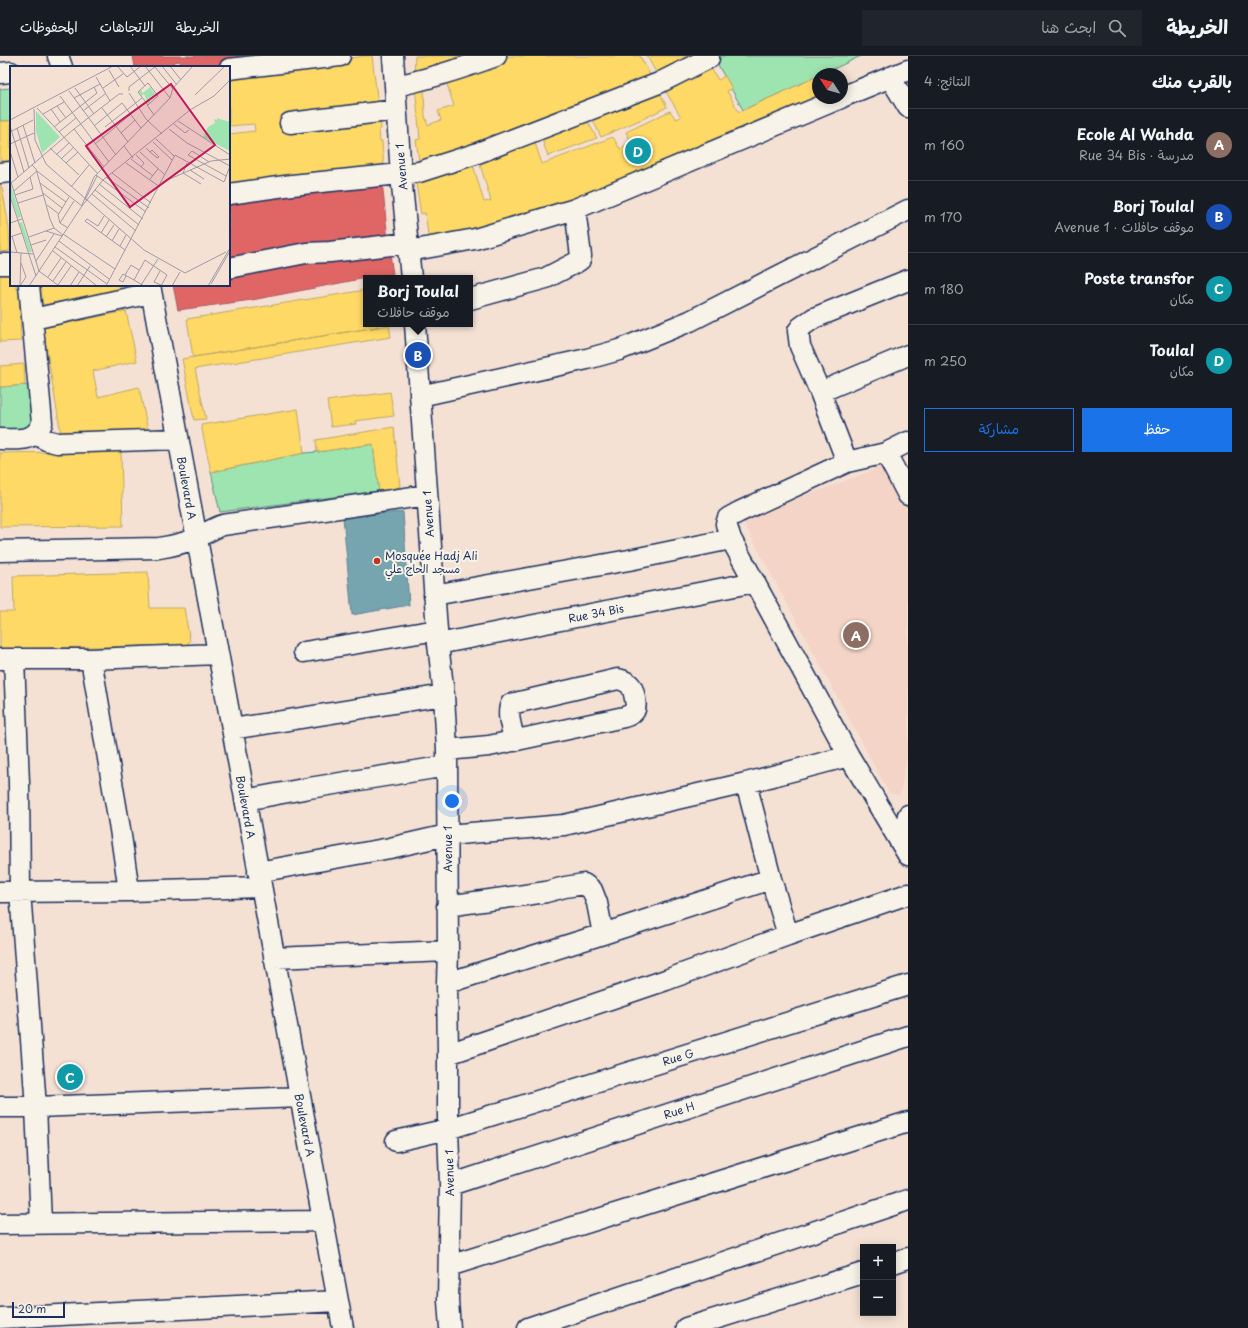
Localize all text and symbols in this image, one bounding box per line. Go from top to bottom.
search box [862,10,1142,46]
text: الخريطة [1166,12,1228,40]
text: ابحث هنا [1041,15,1096,38]
text: المحفوظات [20,16,78,37]
text: الاتجاهات [100,16,154,37]
text: الخريطة [176,16,219,37]
icon: search [1106,17,1128,39]
inset map [10,66,230,286]
north arrow [812,68,848,104]
text: بالقرب منك [1152,68,1232,94]
text: النتائج: 4 [924,71,971,90]
text: Ecole Al Wahda [1077,122,1194,145]
text: 160 m [924,135,965,154]
text: A [1214,135,1224,154]
pin: D [625,136,651,166]
street label: Avenue 1 [390,143,411,191]
text: مدرسة · Rue 34 Bis [1079,145,1194,164]
text: Borj Toulal [1113,194,1194,217]
text: 170 m [924,207,962,226]
text: B [1215,207,1223,226]
text: موقف حافلات · Avenue 1 [1054,217,1194,236]
text: Poste transfor [1084,266,1194,289]
popup [363,275,473,327]
text: Borj Toulal [377,279,459,302]
text: 180 m [924,279,964,298]
text: C [1214,279,1224,298]
text: مكان [1170,289,1194,308]
text: موقف حافلات [377,302,450,321]
text: Toulal [1150,338,1194,361]
pin: B [405,340,431,370]
text: 250 m [924,351,967,370]
text: D [1214,351,1224,370]
text: مكان [1170,361,1194,380]
button: مشاركة [924,408,1074,452]
button: حفظ [1082,408,1232,452]
street label: Boulevard A [173,455,201,522]
street label: Avenue 1 [418,490,438,538]
place label: Mosquée Hadj Ali مسجد الحاج علي [385,547,478,580]
marker: Mosquée Hadj Ali مسجد الحاج علي [372,556,382,566]
street label: Rue 34 Bis [567,599,625,627]
pin: A [843,620,869,650]
street label: Boulevard A [232,774,260,841]
your location [442,791,462,811]
street label: Avenue 1 [439,826,456,872]
street label: Rue G [660,1044,696,1070]
pin: C [57,1062,83,1092]
street label: Boulevard A [291,1092,320,1159]
street label: Rue H [661,1097,697,1123]
street label: Avenue 1 [440,1150,458,1196]
map controls [860,1244,896,1316]
button: + [860,1244,896,1280]
button: − [860,1280,896,1316]
scale bar [12,1300,65,1319]
text: 20 m [18,1300,46,1317]

